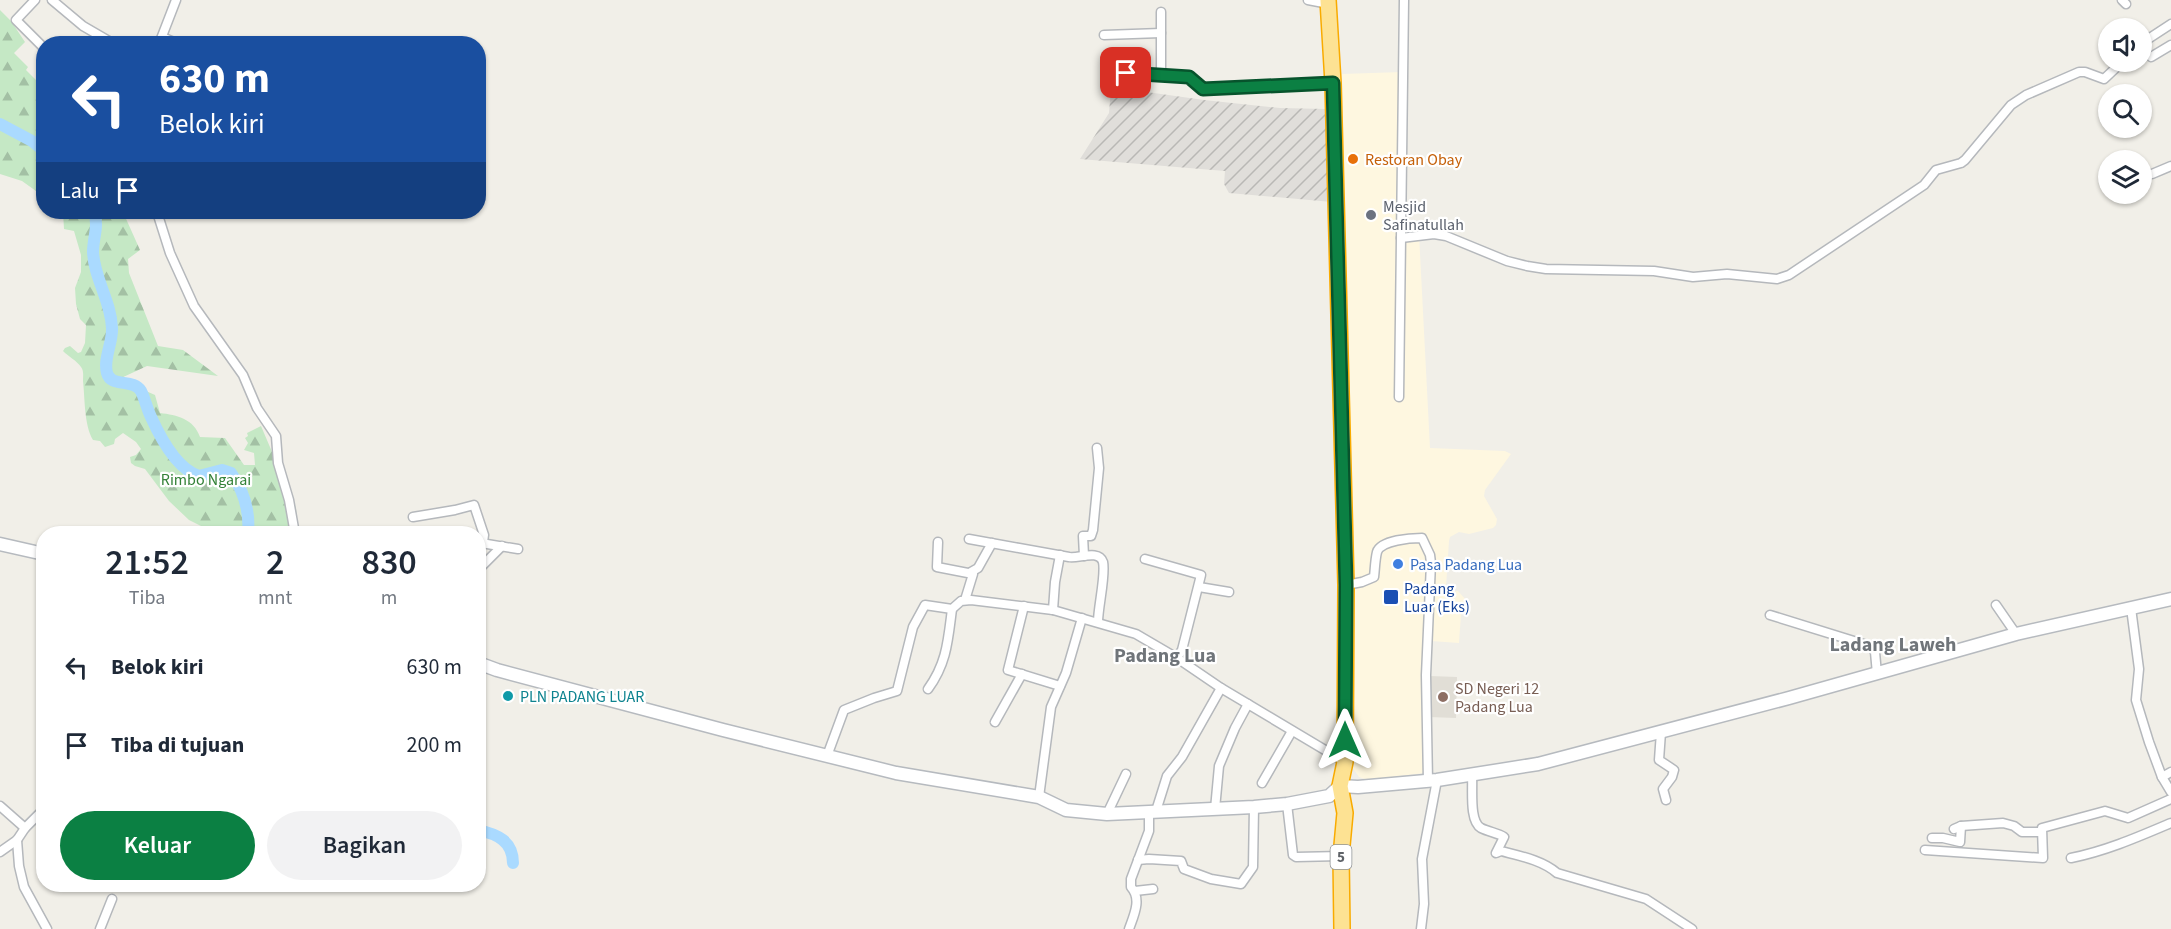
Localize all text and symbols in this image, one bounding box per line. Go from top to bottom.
map controls [2098,18,2152,204]
button: sound [2098,18,2152,72]
pin [1100,47,1151,98]
text: 630 m [159,49,270,109]
icon: arrive [1109,56,1142,89]
icon: left [60,60,138,138]
button: search [2098,84,2152,138]
text: Belok kiri [159,105,265,144]
place label: Restoran Obay [1365,149,1463,171]
button: layers [2098,150,2152,204]
marker: Restoran Obay [1346,152,1360,166]
icon: arrive [111,174,144,207]
text: Lalu [60,175,99,207]
place label: Mesjid Safinatullah [1383,196,1464,236]
marker: Mesjid Safinatullah [1364,208,1378,222]
park label: Rimbo Ngarai [161,469,251,491]
text: 21:52 [105,537,189,588]
text: 2 [266,537,284,588]
text: 830 [361,537,417,588]
place label: Pasa Padang Lua [1410,554,1522,576]
marker: Pasa Padang Lua [1391,557,1405,571]
place label: Padang Luar (Eks) [1404,578,1470,618]
text: Tiba [129,584,165,612]
text: mnt [258,584,292,612]
text: m [381,584,397,612]
marker: Padang Luar (Eks) [1382,588,1400,606]
district label: Ladang Laweh [1829,631,1957,659]
district label: Padang Lua [1114,642,1216,670]
icon: left [60,651,93,684]
text: Belok kiri [111,651,204,683]
text: 630 m [407,651,462,683]
place label: SD Negeri 12 Padang Lua [1455,678,1539,718]
place label: PLN PADANG LUAR [520,686,644,708]
marker: PLN PADANG LUAR [501,689,515,703]
marker: SD Negeri 12 Padang Lua [1436,690,1450,704]
position arrow [1313,708,1377,772]
icon: arrive [60,729,93,762]
text: Tiba di tujuan [111,729,244,761]
text: 200 m [407,729,462,761]
button: Keluar [60,811,255,880]
button: Bagikan [267,811,462,880]
road number: 5 [1330,845,1352,869]

